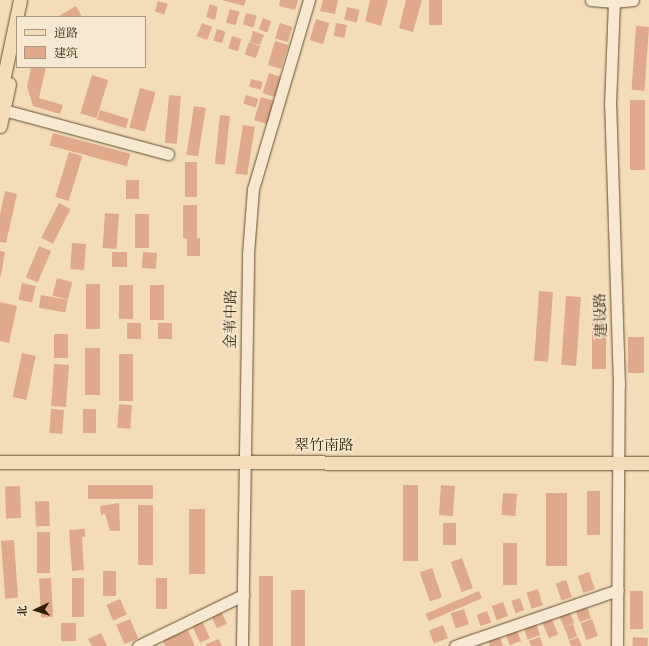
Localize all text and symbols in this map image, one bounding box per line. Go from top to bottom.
legend [16,16,146,68]
text: 道路 [54,26,78,42]
text: 建筑 [54,46,78,62]
street label: 金苇中路 [222,289,242,349]
street label: 建设路 [592,292,612,338]
street label: 翠竹南路 [294,438,354,456]
north arrow [16,590,56,630]
text: 北 [16,605,31,617]

